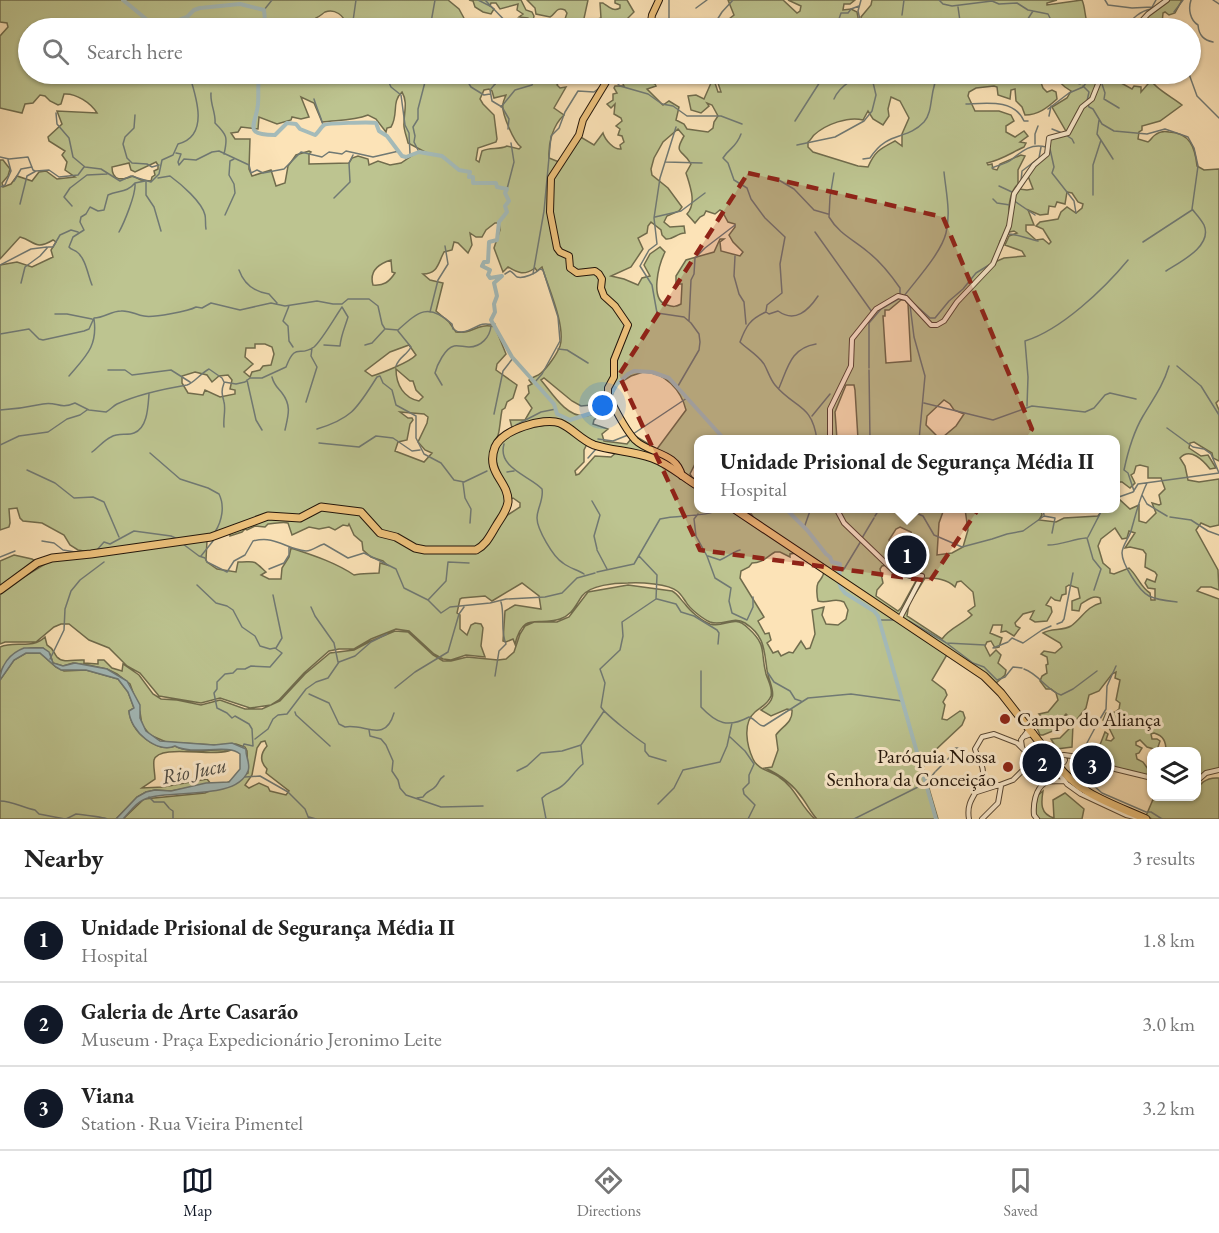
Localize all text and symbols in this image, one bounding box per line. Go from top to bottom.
search box [18,18,1201,84]
icon: search [39,35,72,68]
text: Search here [87,37,182,66]
your location [588,391,617,420]
popup [694,435,1120,513]
text: Unidade Prisional de Segurança Média II [720,447,1094,476]
text: Hospital [720,476,787,502]
pin: 1 [888,532,926,578]
place label: Campo do Aliança [1017,706,1161,732]
marker: Campo do Aliança [998,712,1012,726]
pin: 2 [1022,740,1062,786]
pin: 3 [1072,742,1112,788]
place label: Paróquia Nossa Senhora da Conceição [827,743,996,792]
map controls [1147,747,1201,801]
button: layers [1147,747,1201,801]
water label: Rio Jucu [159,751,229,790]
marker: Paróquia Nossa Senhora da Conceição [1001,760,1015,774]
text: Nearby [24,841,104,875]
text: 3 results [1132,845,1195,871]
text: Unidade Prisional de Segurança Média II [81,913,455,942]
text: 1 [38,927,49,953]
text: 1.8 km [1142,927,1195,953]
text: Hospital [81,942,148,968]
text: Galeria de Arte Casarão [81,997,298,1026]
text: 2 [38,1011,49,1037]
text: 3.0 km [1142,1011,1195,1037]
text: Museum · Praça Expedicionário Jeronimo Leite [81,1026,442,1052]
text: Viana [81,1081,134,1110]
text: 3 [38,1095,49,1121]
text: 3.2 km [1142,1095,1195,1121]
text: Station · Rua Vieira Pimentel [81,1110,303,1136]
tab: Map [181,1164,214,1221]
tab: Directions [577,1164,641,1221]
tab: Saved [1003,1164,1038,1221]

